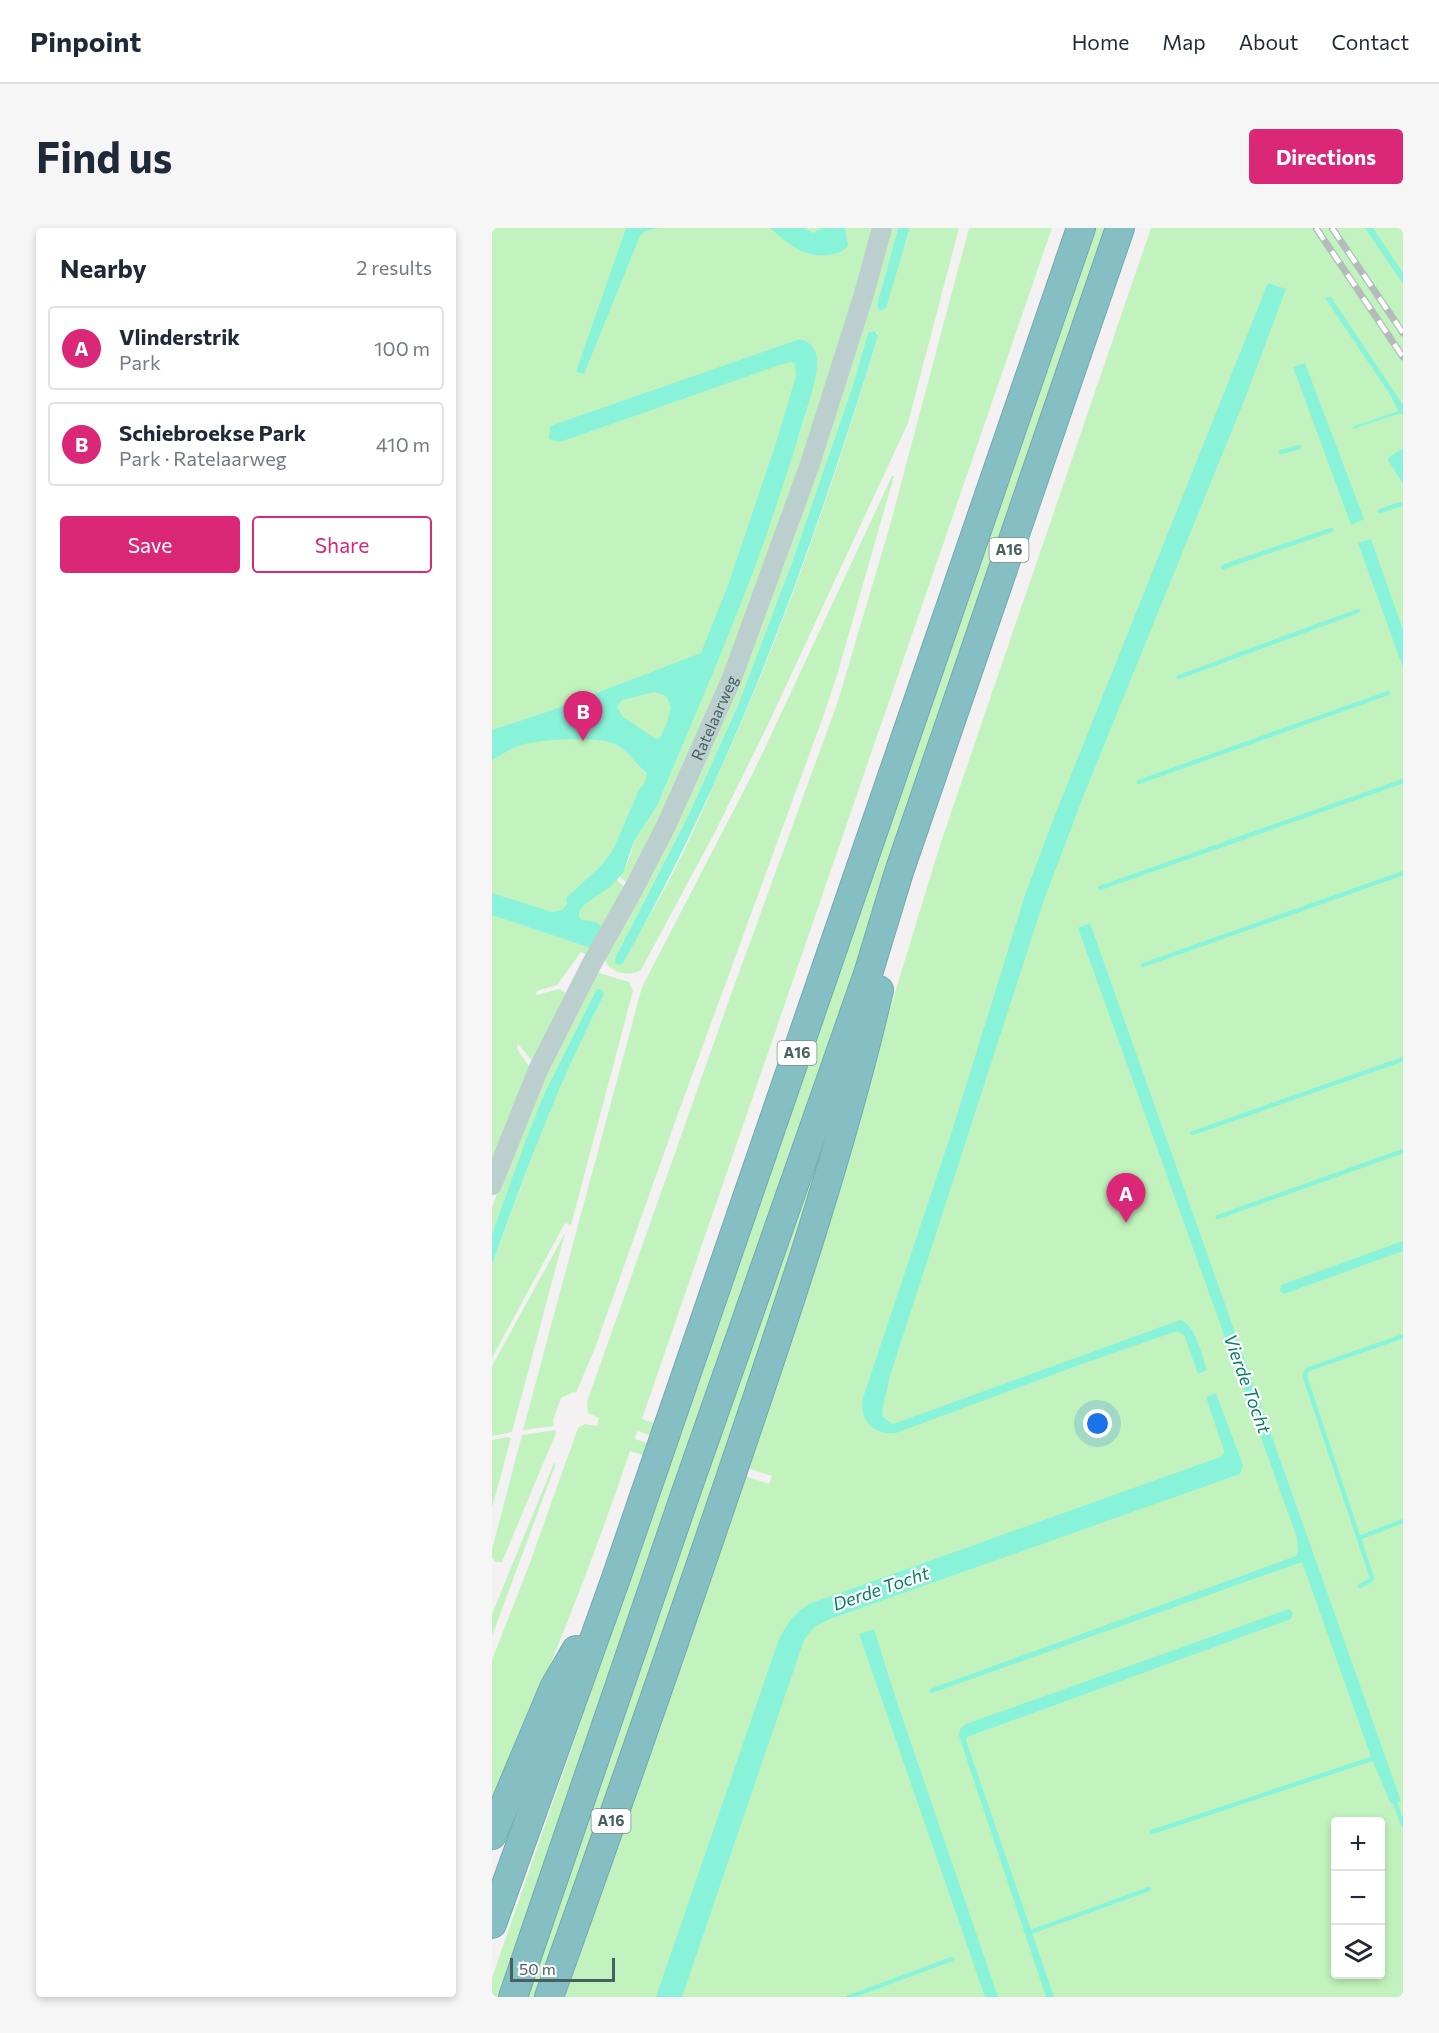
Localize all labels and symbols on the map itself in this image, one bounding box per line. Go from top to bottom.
road number: A16 [990,538,1028,562]
street label: Ratelaarweg [687,672,741,763]
pin: B [564,692,602,741]
road number: A16 [778,1041,816,1065]
pin: A [1106,1174,1146,1223]
water label: Vierde Tocht [1220,1331,1276,1437]
your location [1083,1409,1112,1438]
water label: Derde Tocht [830,1561,932,1615]
road number: A16 [592,1809,630,1833]
scale bar [510,1955,615,1982]

